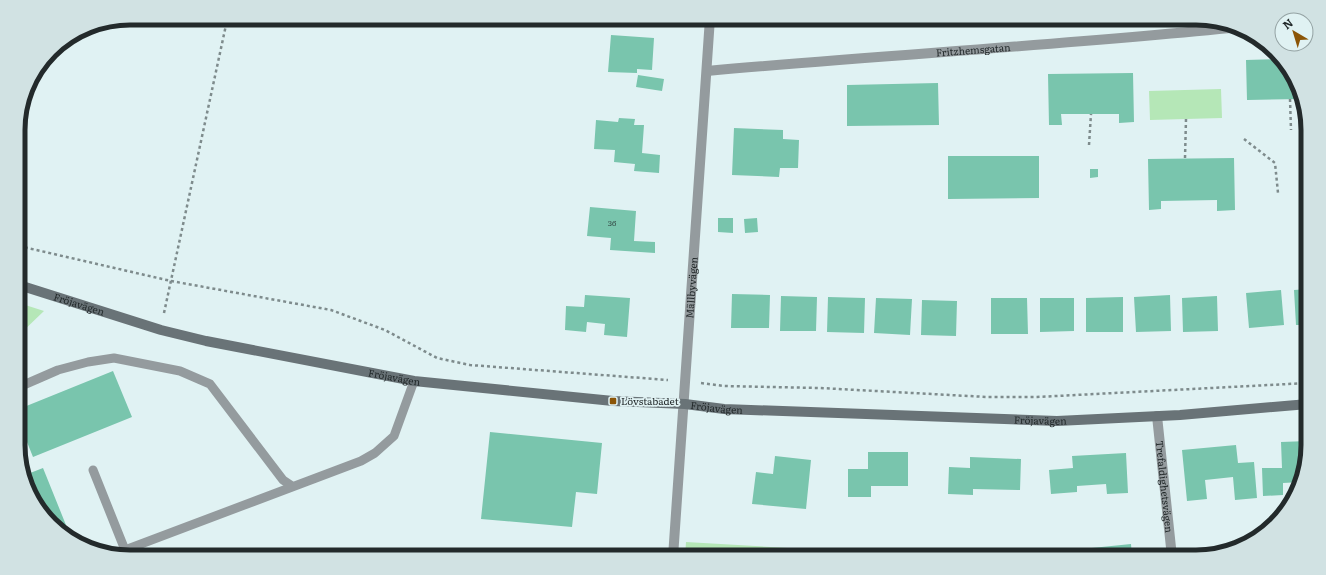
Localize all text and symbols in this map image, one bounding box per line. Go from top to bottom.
north arrow [1274,12,1314,52]
text: N [1279,14,1296,32]
street label: Fritzhemsgatan [935,39,1011,60]
house number: 36 [608,217,617,228]
street label: Mällbyvägen [681,256,701,319]
street label: Fröjavägen [52,288,107,319]
street label: Fröjavägen [367,364,421,389]
place label: Lövstabadet [621,393,679,408]
marker: Lövstabadet [608,396,618,406]
street label: Fröjavägen [690,397,744,417]
street label: Fröjavägen [1014,411,1067,428]
street label: Trefaldighetsvägen [1153,440,1177,534]

